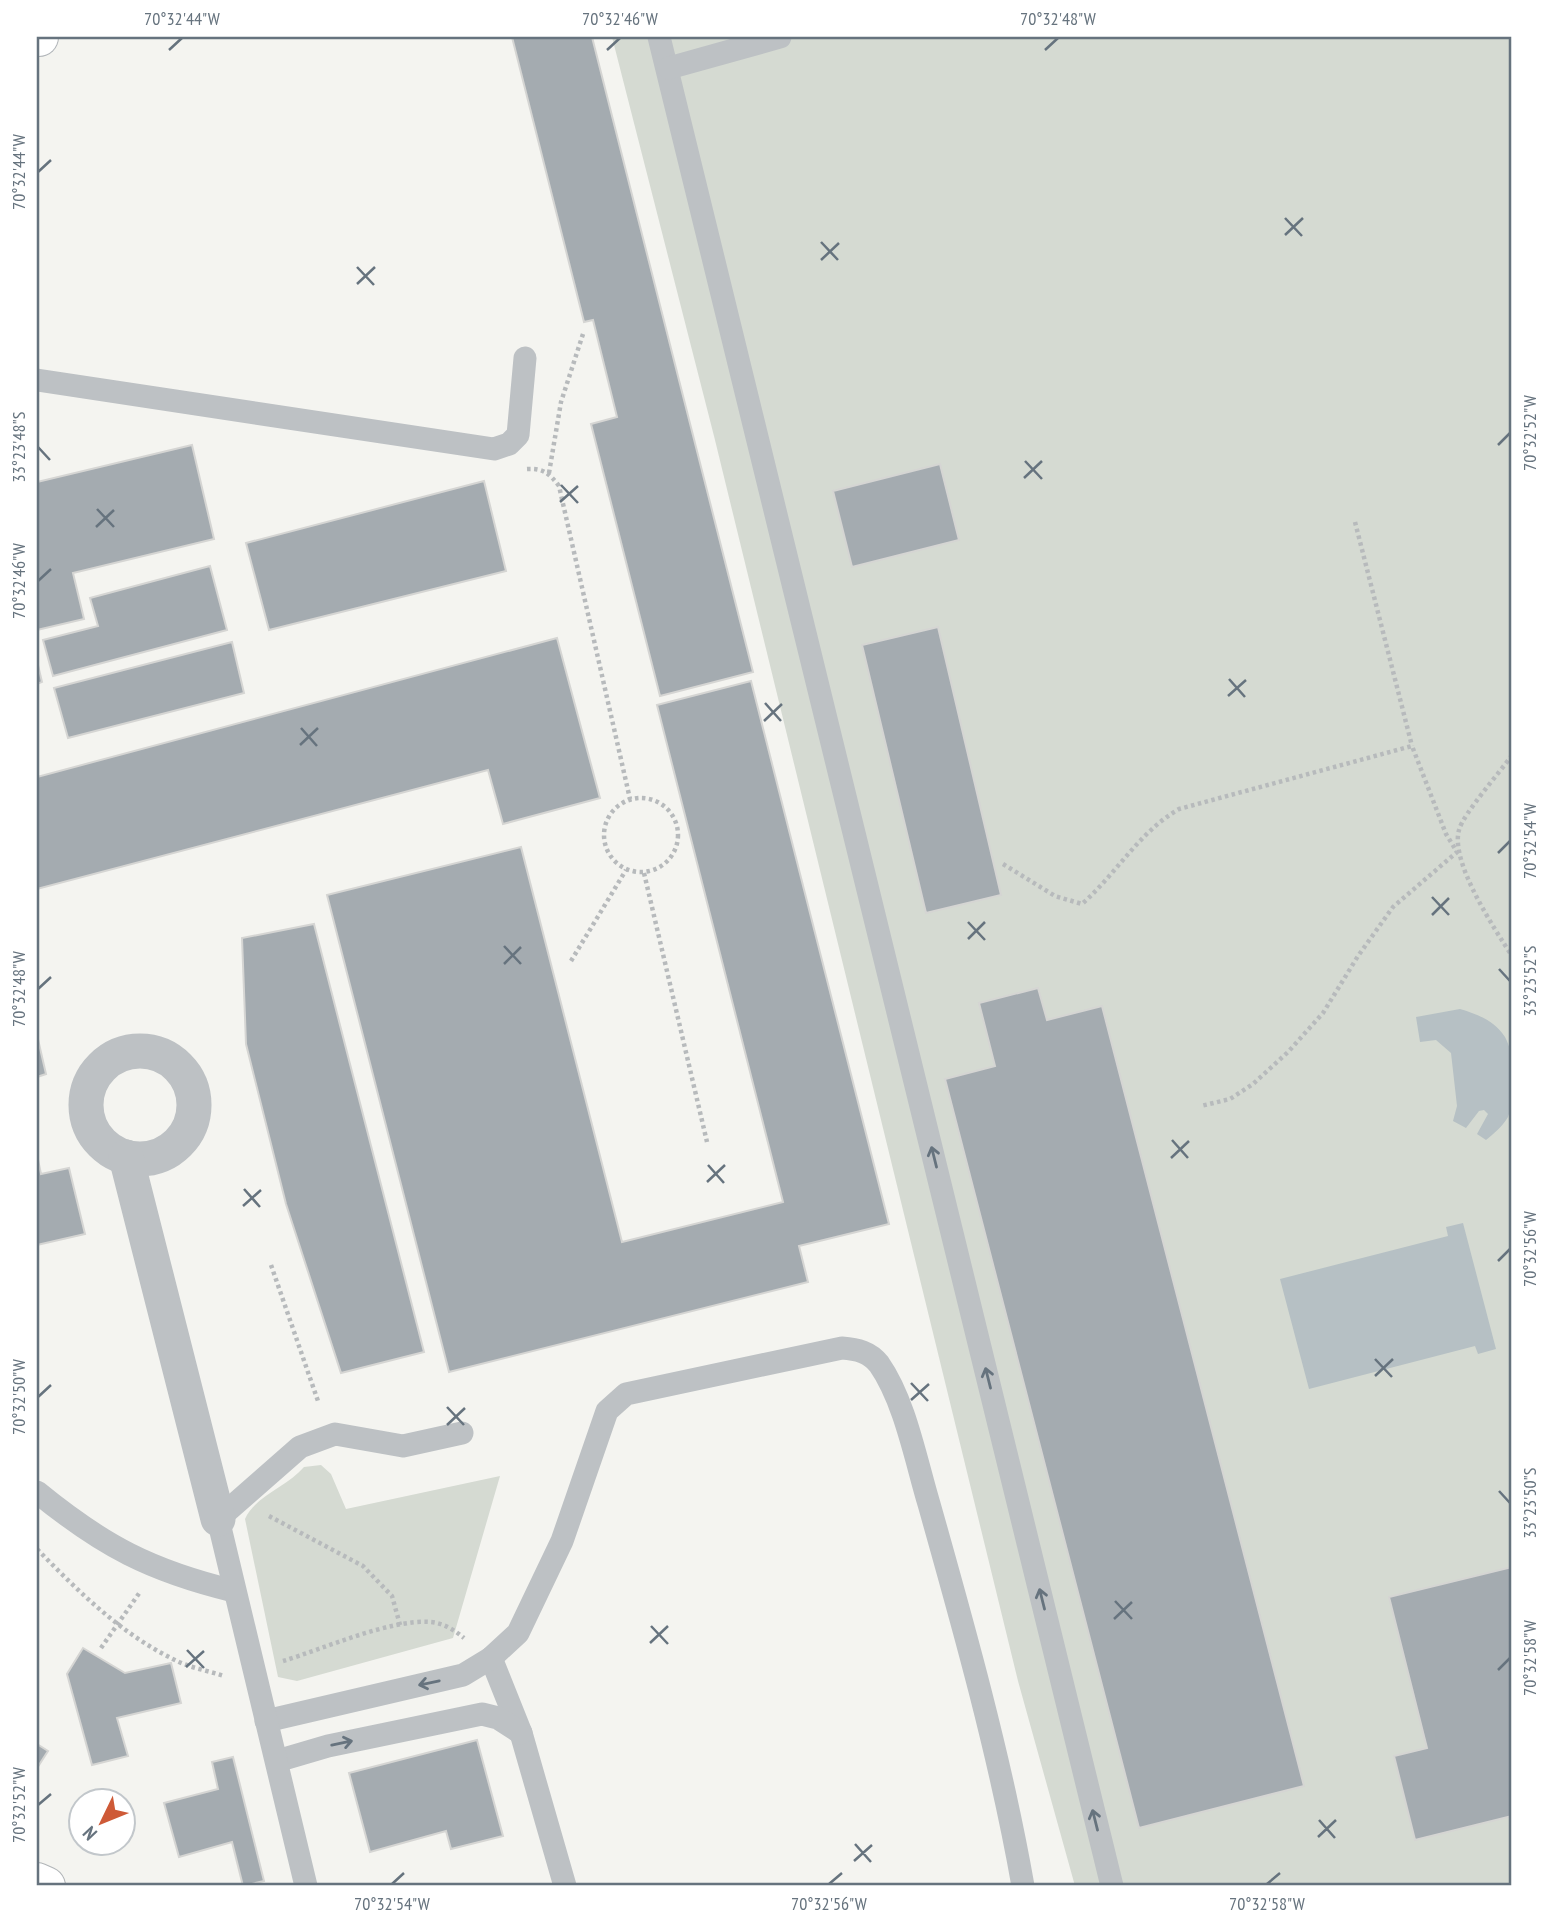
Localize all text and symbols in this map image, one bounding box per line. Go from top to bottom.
text: 70°32'44"W [144,7,220,30]
text: 70°32'46"W [582,7,658,30]
text: 70°32'48"W [1020,7,1096,30]
text: 70°32'44"W [7,134,30,210]
text: 70°32'52"W [1518,395,1541,471]
text: 33°23'48"S [7,411,30,482]
text: 70°32'46"W [7,543,30,619]
text: 70°32'54"W [1518,803,1541,879]
text: 33°23'52"S [1518,945,1541,1016]
text: 70°32'48"W [7,951,30,1027]
one-way arrow [927,1146,940,1169]
text: 70°32'56"W [1518,1211,1541,1287]
text: 70°32'50"W [7,1359,30,1435]
one-way arrow [981,1367,994,1390]
text: 33°23'50"S [1518,1467,1541,1538]
one-way arrow [1034,1588,1048,1611]
text: 70°32'58"W [1518,1620,1541,1696]
one-way arrow [418,1677,441,1690]
one-way arrow [330,1736,353,1750]
text: 70°32'52"W [7,1767,30,1843]
north arrow [66,1786,136,1856]
one-way arrow [1088,1809,1102,1832]
text: N [77,1822,102,1846]
text: 70°32'54"W [354,1892,430,1915]
text: 70°32'56"W [791,1892,867,1915]
text: 70°32'58"W [1229,1892,1305,1915]

